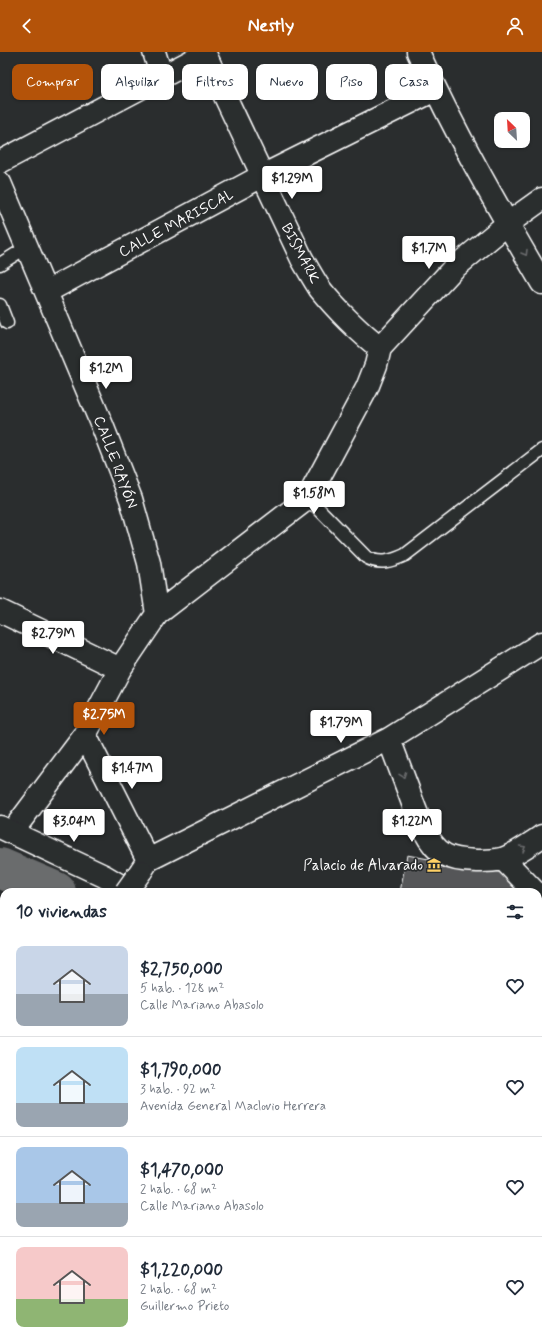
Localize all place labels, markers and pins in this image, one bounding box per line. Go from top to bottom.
pin: $1.29M [259,166,325,200]
pin: $1.7M [401,236,457,270]
pin: $1.2M [78,356,134,390]
pin: $1.58M [281,481,347,515]
pin: $2.79M [20,621,86,655]
pin: $2.75M [71,702,137,736]
pin: $1.79M [308,710,374,744]
pin: $1.47M [99,756,165,790]
pin: $3.04M [41,809,107,843]
pin: $1.22M [379,809,445,843]
place label: Palacio de Alvarado [303,856,423,876]
museum icon: Palacio de Alvarado [426,857,442,873]

